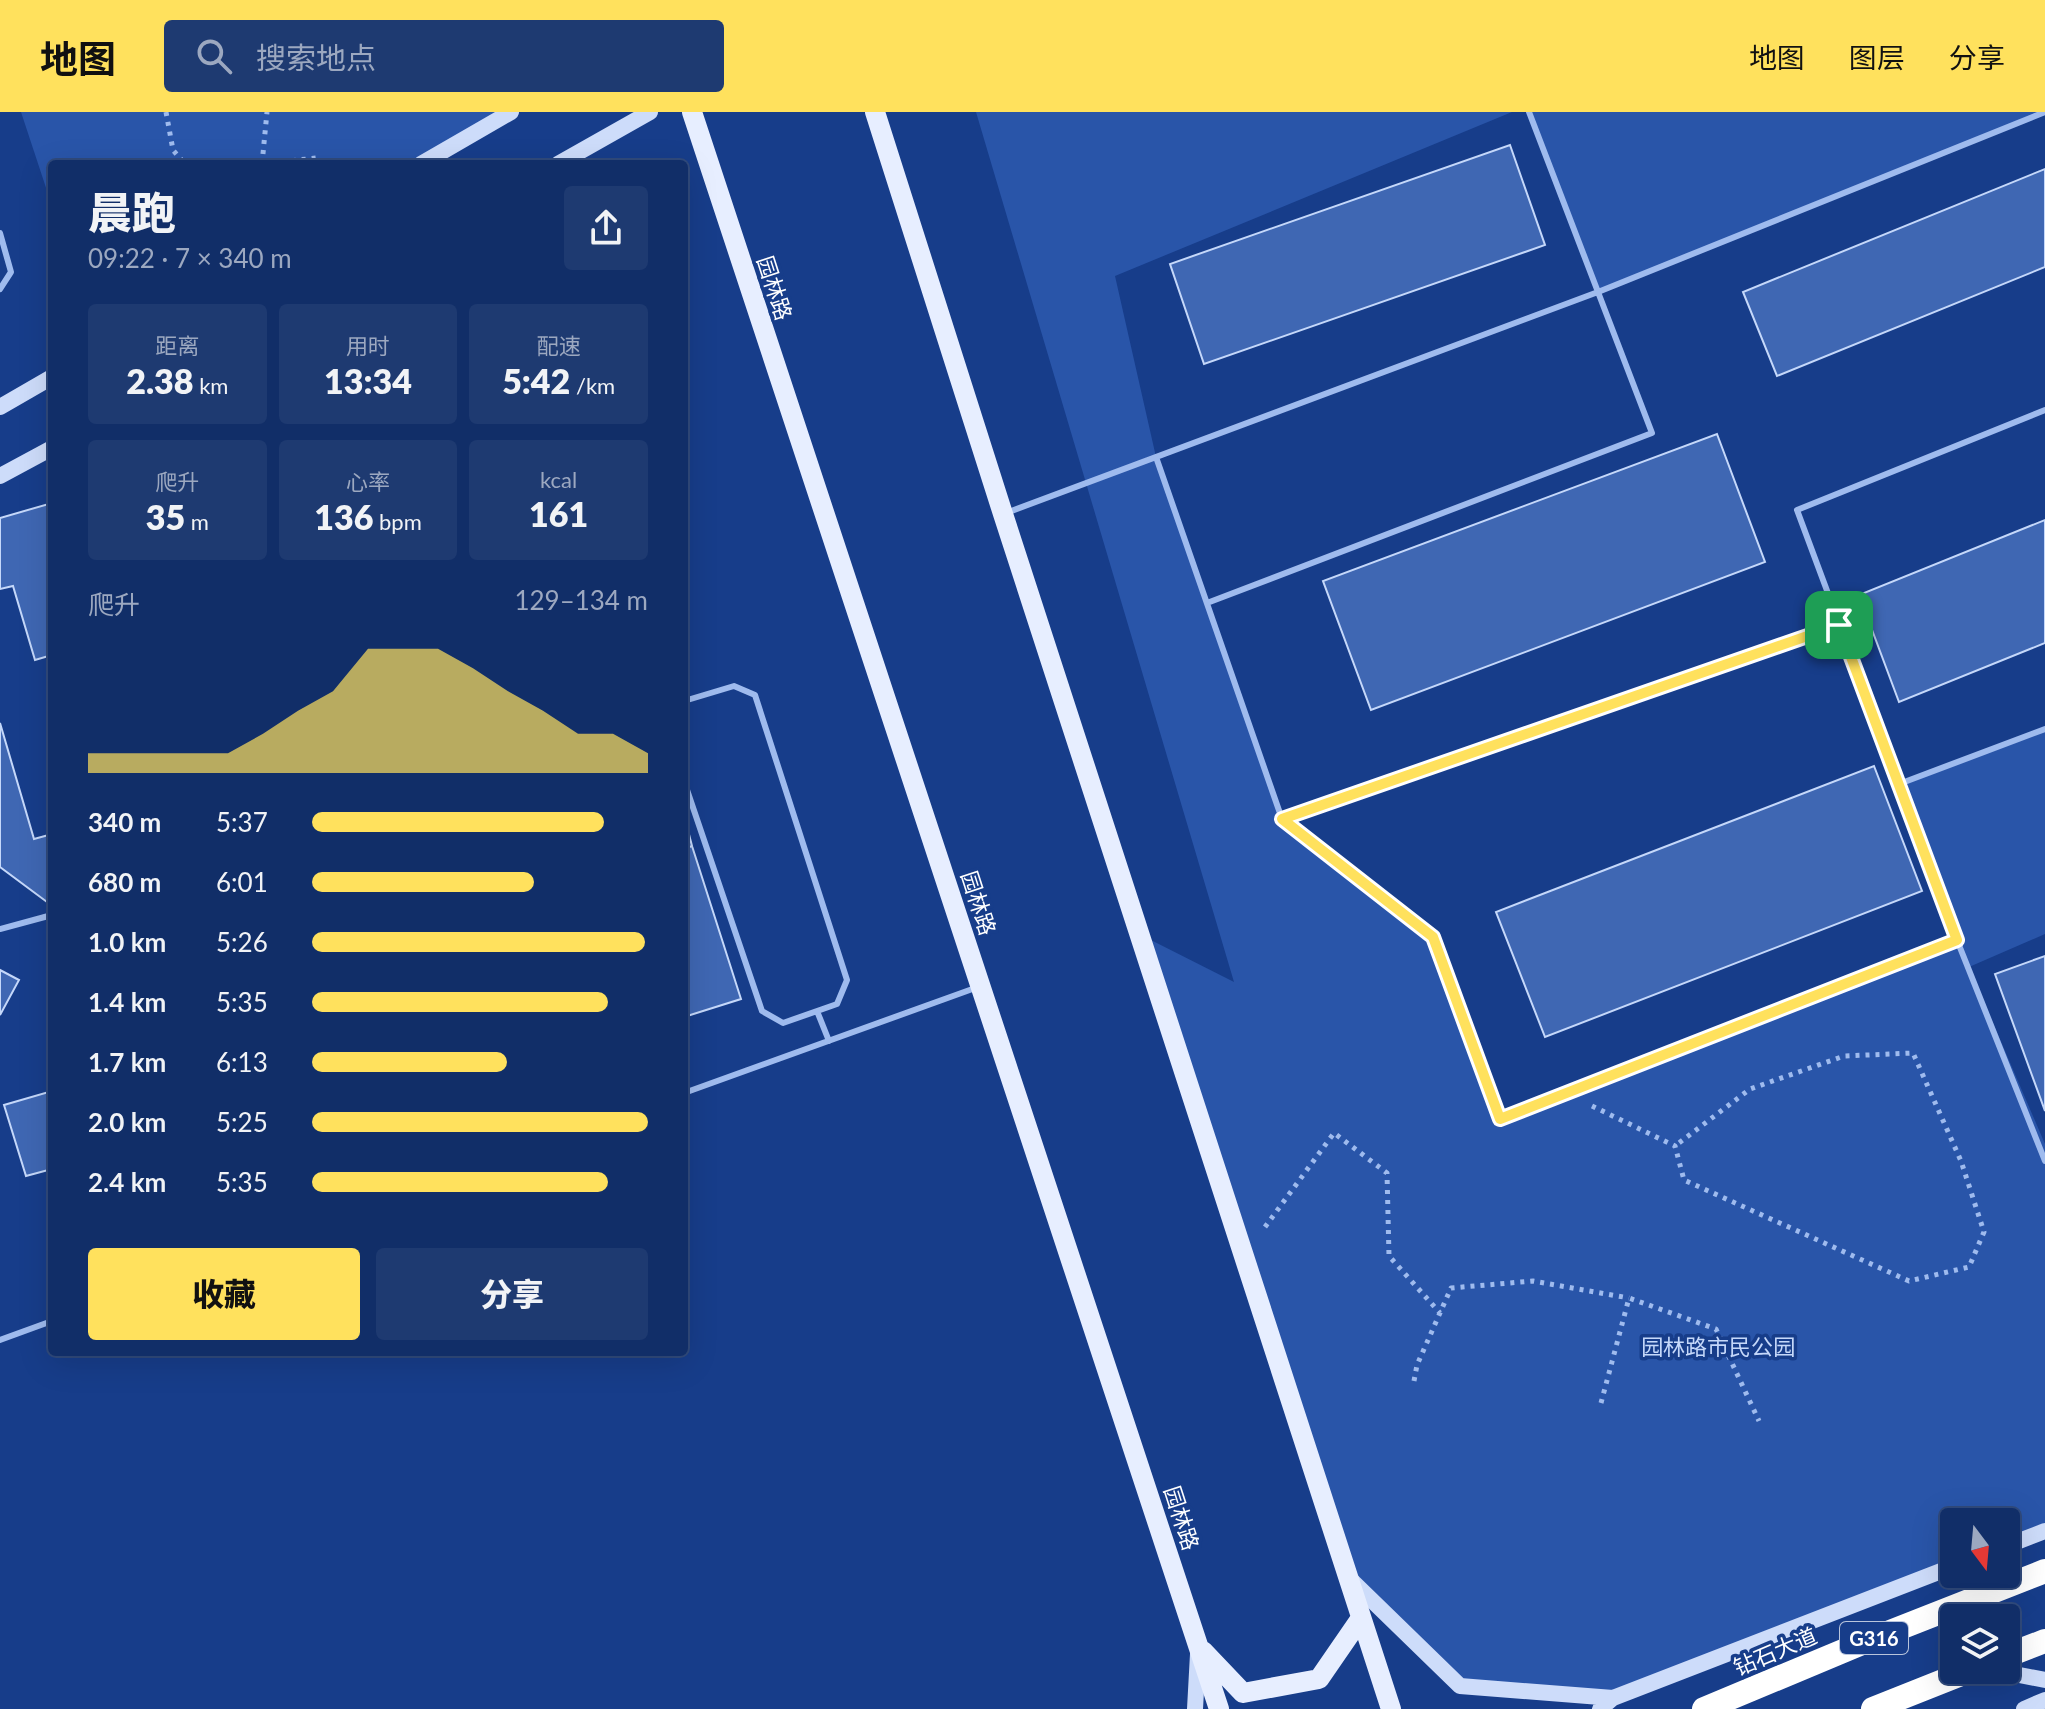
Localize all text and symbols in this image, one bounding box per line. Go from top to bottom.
search box [164,20,724,92]
icon: search [192,34,236,78]
text: 地图 [40,35,116,81]
text: 搜索地点 [256,39,376,75]
text: 地图 [1749,40,1805,74]
text: 图层 [1849,40,1905,74]
text: 分享 [1949,40,2005,74]
text: 晨跑 [88,186,176,238]
button: share [564,186,648,270]
text: 09:22 · 7 × 340 m [88,242,292,274]
street label: 园林路 [752,252,798,324]
text: 距离 [155,332,199,359]
text: 用时 [346,332,390,359]
text: 配速 [537,332,581,359]
text: 2.38 [126,360,194,401]
text: 13:34 [324,360,412,401]
text: 5:42 [502,360,570,401]
text: km [194,372,228,399]
text: /km [570,372,615,399]
text: kcal [540,466,577,493]
text: 爬升 [155,468,199,495]
text: 心率 [346,468,390,495]
text: 161 [529,493,588,534]
text: 35 [146,496,185,537]
text: 136 [314,496,373,537]
text: m [185,508,209,535]
text: bpm [373,508,422,535]
text: 129–134 m [514,584,648,616]
text: 爬升 [88,588,140,620]
pin [1805,591,1873,659]
icon: arrive [1817,603,1861,647]
text: 340 m [88,806,161,838]
text: 5:37 [216,806,268,838]
text: 680 m [88,866,161,898]
text: 6:01 [216,866,268,898]
street label: 园林路 [956,867,1002,939]
text: 1.0 km [88,926,166,958]
text: 5:26 [216,926,268,958]
text: 1.4 km [88,986,166,1018]
text: 5:35 [216,986,268,1018]
text: 1.7 km [88,1046,166,1078]
text: 6:13 [216,1046,268,1078]
text: 2.0 km [88,1106,166,1138]
text: 5:25 [216,1106,268,1138]
text: 2.4 km [88,1166,166,1198]
text: 5:35 [216,1166,268,1198]
button: 收藏 [88,1248,360,1340]
button: 分享 [376,1248,648,1340]
park label: 园林路市民公园 [1641,1333,1795,1360]
street label: 园林路 [1159,1482,1205,1554]
north arrow [1940,1508,2020,1588]
map controls [1940,1508,2020,1684]
button: layers [1940,1604,2020,1684]
street label: 钻石大道 [1729,1621,1821,1681]
road number: G316 [1840,1622,1908,1654]

